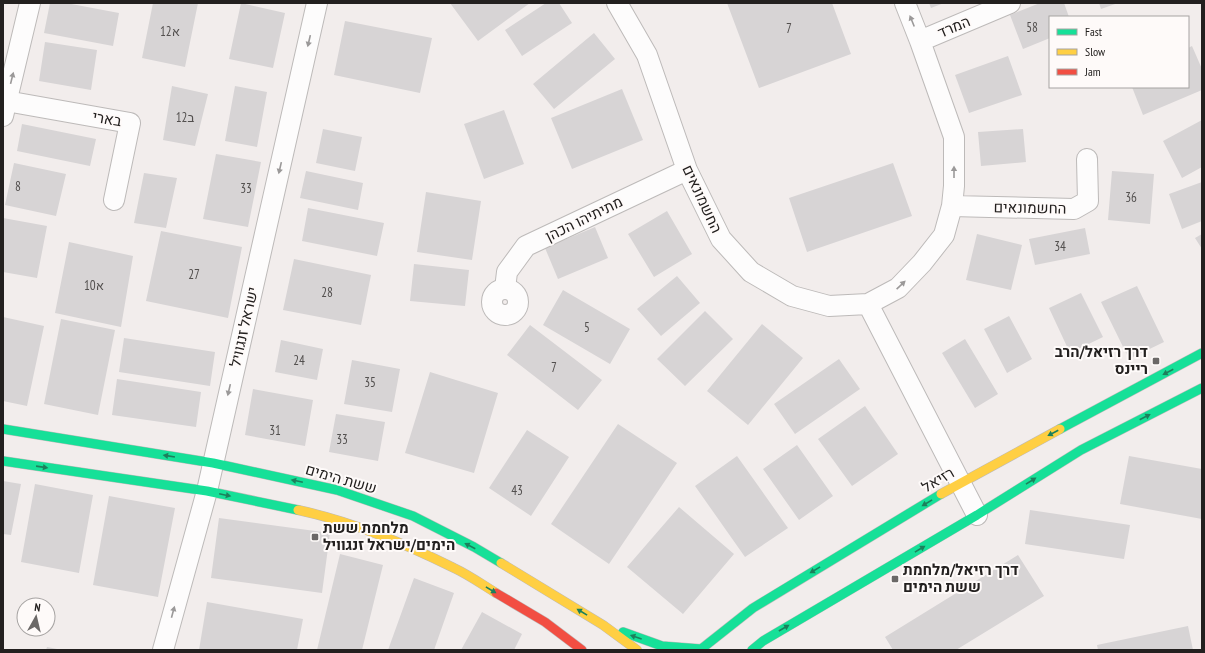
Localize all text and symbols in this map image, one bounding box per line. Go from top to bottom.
street label: המרד [935,11,973,42]
one-way arrow [909,16,915,27]
legend [1049,16,1189,88]
house number: 58 [1026,19,1038,36]
house number: 7 [786,20,792,37]
house number: 12א [160,23,180,40]
text: Fast [1085,24,1103,39]
one-way arrow [305,35,311,47]
text: Slow [1085,44,1106,59]
text: Jam [1084,64,1101,79]
one-way arrow [9,72,15,84]
street label: בארי [91,107,123,130]
house number: 12ב [176,109,194,126]
one-way arrow [276,162,282,174]
street label: החשמונאים [678,162,726,236]
one-way arrow [951,165,957,178]
house number: 8 [15,178,21,195]
house number: 33 [240,180,252,197]
house number: 36 [1125,189,1137,206]
street label: מתיתיהו הכהן [542,192,626,245]
street label: החשמונאים [993,197,1067,218]
house number: 34 [1054,238,1066,255]
house number: 27 [188,266,200,283]
house number: 10א [84,277,104,294]
one-way arrow [896,280,906,289]
house number: 28 [321,284,333,301]
street label: ישראל זנגוויל [225,285,262,369]
house number: 5 [584,319,590,336]
place label: דרך רזיאל/הרב ריינס [1055,342,1148,378]
house number: 24 [293,352,305,369]
marker: דרך רזיאל/הרב ריינס [1151,356,1161,366]
house number: 7 [551,359,557,376]
one-way arrow [1162,368,1174,375]
house number: 35 [364,374,376,391]
one-way arrow [226,384,232,396]
one-way arrow [1139,414,1150,421]
house number: 31 [269,422,281,439]
one-way arrow [1047,430,1059,437]
house number: 33 [336,431,348,448]
one-way arrow [163,453,175,459]
street label: ששת הימים [303,459,379,498]
street label: רזיאל [918,463,957,496]
one-way arrow [36,464,48,470]
one-way arrow [1026,477,1036,485]
one-way arrow [291,478,303,484]
house number: 43 [511,482,523,499]
one-way arrow [219,492,232,498]
one-way arrow [921,500,933,507]
place label: מלחמת ששת הימים/ישראל זנגוויל [323,518,455,554]
marker: מלחמת ששת הימים/ישראל זנגוויל [310,532,320,542]
one-way arrow [464,542,476,549]
one-way arrow [914,545,926,552]
place label: דרך רזיאל/מלחמת ששת הימים [903,560,1019,596]
one-way arrow [809,566,821,573]
marker: דרך רזיאל/מלחמת ששת הימים [890,574,900,584]
one-way arrow [485,586,497,593]
north arrow [16,597,56,637]
text: N [33,600,41,614]
one-way arrow [170,606,176,618]
one-way arrow [576,609,588,616]
one-way arrow [778,625,790,632]
one-way arrow [629,633,641,639]

